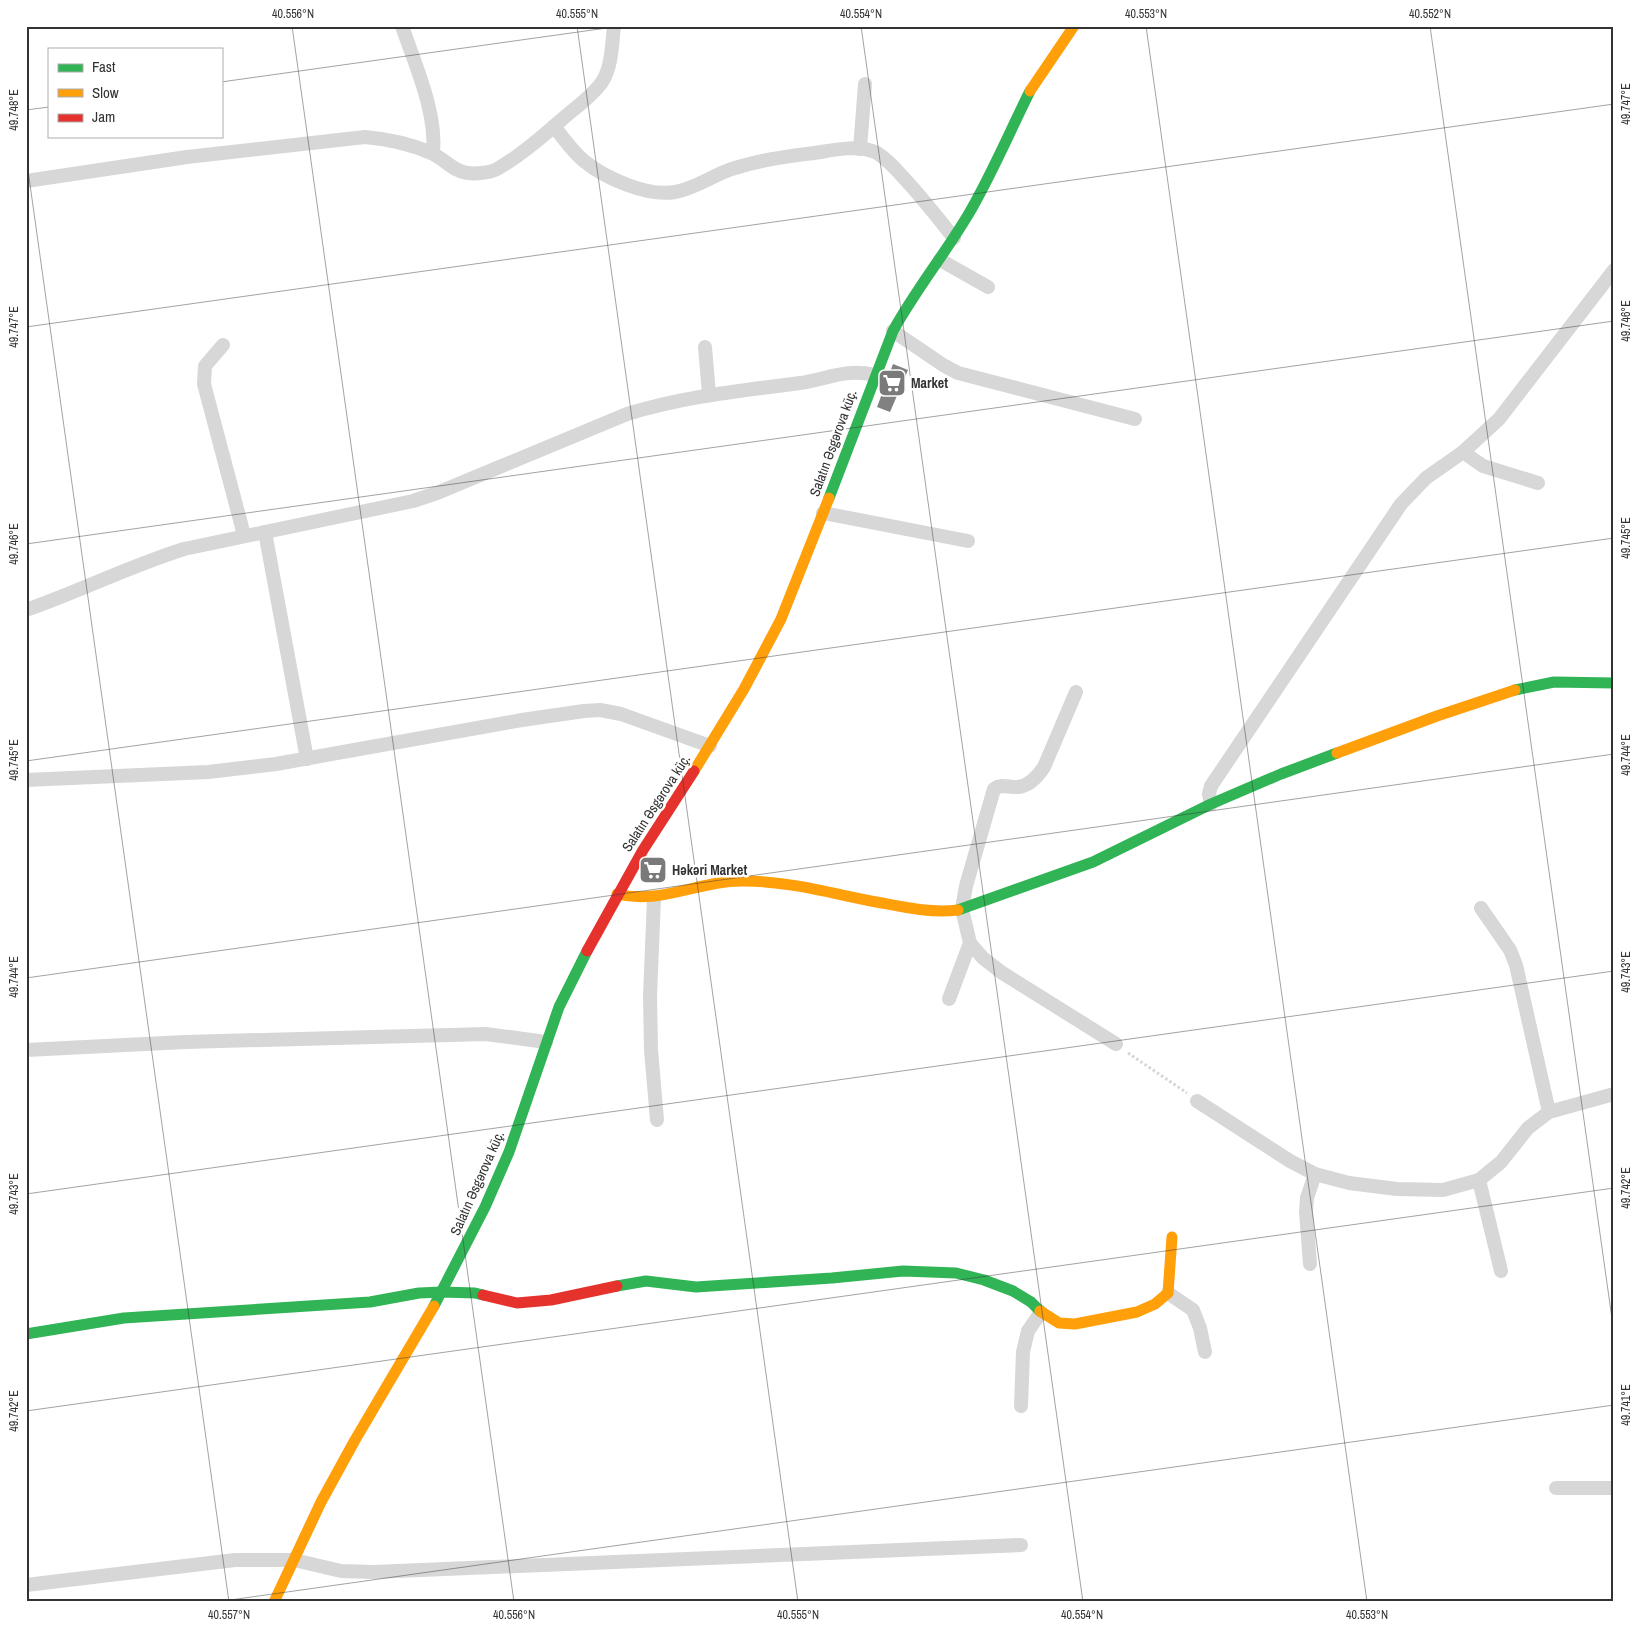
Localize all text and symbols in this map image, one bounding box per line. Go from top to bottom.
text: 40.556°N [272,6,314,22]
text: 40.555°N [556,6,598,22]
text: 40.554°N [840,6,882,22]
text: 40.553°N [1125,6,1167,22]
text: 40.552°N [1409,6,1451,22]
legend [48,48,222,138]
text: Fast [92,56,116,77]
text: Slow [92,82,119,103]
text: 49.747°E [1618,83,1634,125]
text: 49.748°E [6,89,22,131]
text: Jam [92,106,115,127]
text: 49.746°E [1618,300,1634,342]
text: 49.747°E [6,306,22,348]
supermarket icon: Market [877,368,907,398]
place label: Market [911,374,948,392]
street label: Salatın Əsgərova küç. [805,387,861,499]
text: 49.745°E [1618,517,1634,559]
text: 49.746°E [6,523,22,565]
text: 49.744°E [1618,734,1634,776]
text: 49.745°E [6,739,22,781]
street label: Salatın Əsgərova küç. [618,751,694,855]
supermarket icon: Həkəri Market [638,855,668,885]
place label: Həkəri Market [672,861,747,879]
text: 49.743°E [1618,951,1634,993]
text: 49.744°E [6,956,22,998]
street label: Salatın Əsgərova küç. [446,1128,508,1238]
text: 49.742°E [1618,1167,1634,1209]
text: 49.743°E [6,1173,22,1215]
text: 49.741°E [1618,1384,1634,1426]
text: 49.742°E [6,1390,22,1432]
text: 40.557°N [208,1607,250,1623]
text: 40.556°N [493,1607,535,1623]
text: 40.555°N [777,1607,819,1623]
text: 40.554°N [1061,1607,1103,1623]
text: 40.553°N [1346,1607,1388,1623]

